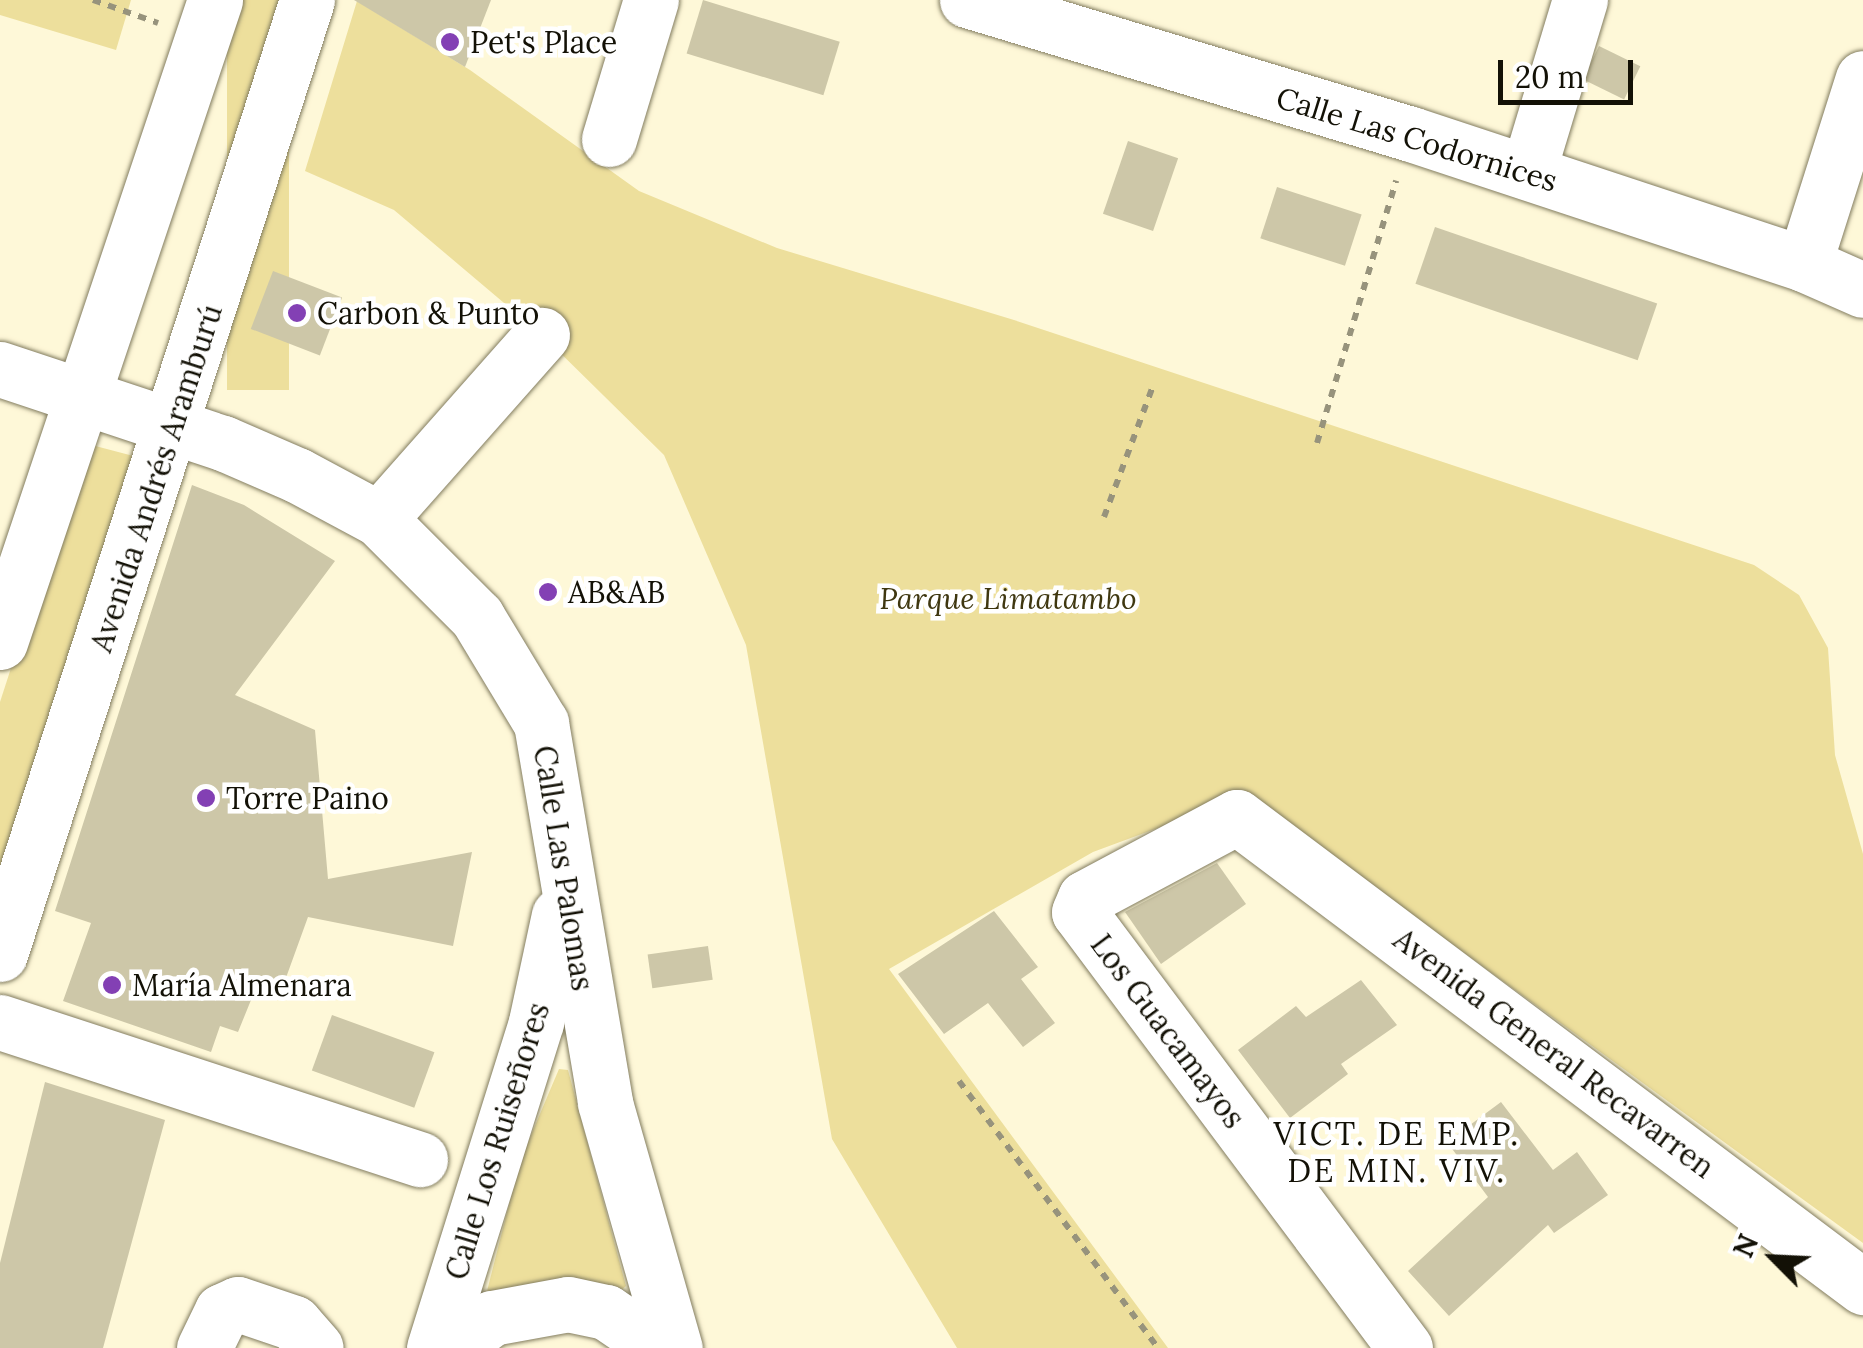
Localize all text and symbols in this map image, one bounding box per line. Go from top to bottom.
place label: Pet's Place [470,24,617,60]
marker: Pet's Place [439,31,461,53]
scale bar [1503,40,1638,102]
text: 20 m [1515,58,1584,96]
street label: Calle Las Codornices [1272,79,1562,199]
place label: Carbon & Punto [317,295,539,331]
street label: Avenida Andrés Aramburú [83,300,229,656]
marker: Carbon & Punto [286,302,308,324]
place label: AB&AB [568,574,665,610]
park label: Parque Limatambo [879,580,1137,616]
marker: AB&AB [537,581,559,603]
street label: Calle Las Palomas [527,743,601,993]
place label: Torre Paino [226,780,389,816]
marker: Torre Paino [195,787,217,809]
street label: Avenida General Recavarren [1387,921,1721,1185]
street label: Los Guacamayos [1083,927,1253,1135]
place label: María Almenara [132,967,352,1003]
marker: María Almenara [101,974,123,996]
street label: Calle Los Ruiseñores [438,998,556,1284]
district label: VICT. DE EMP. DE MIN. VIV. [1273,1116,1521,1191]
north arrow [1723,1208,1823,1308]
text: N [1725,1229,1766,1263]

